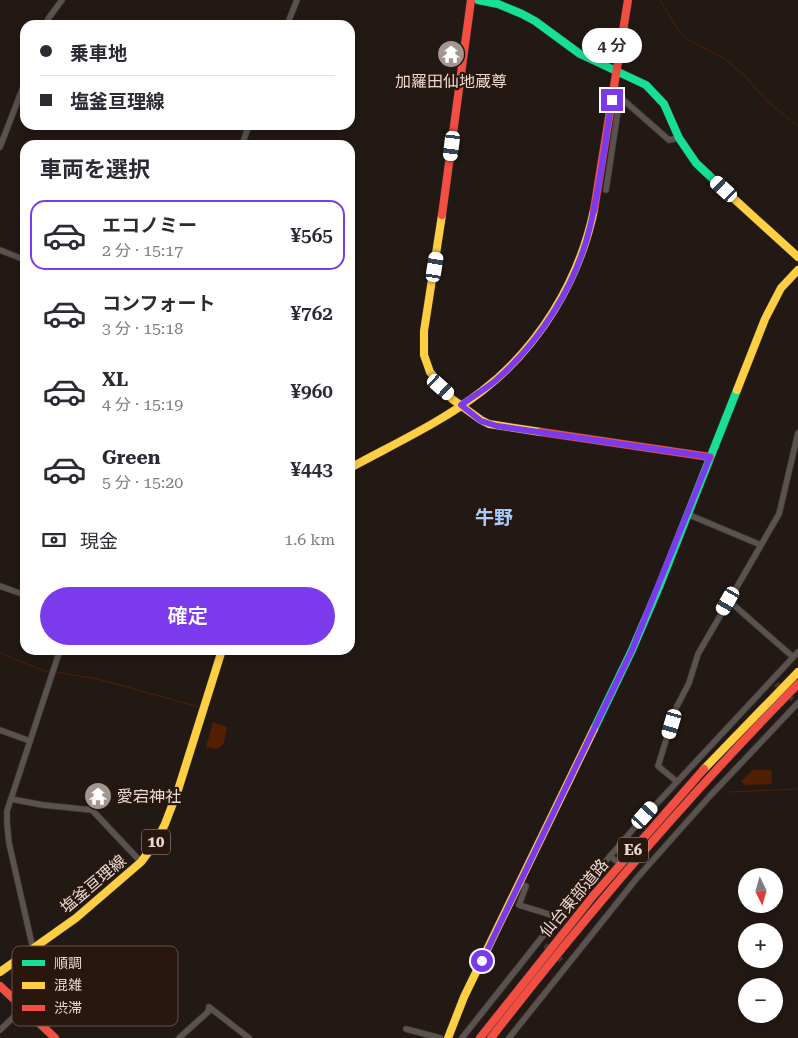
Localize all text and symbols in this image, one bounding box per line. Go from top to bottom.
callout: 4 分 [582,28,642,62]
text: 4 分 [597,36,627,55]
temple icon: 加羅田仙地蔵尊 [436,39,466,69]
text: 乗車地 [70,42,127,65]
place label: 加羅田仙地蔵尊 [395,72,507,91]
route end [601,89,623,111]
text: 塩釜亘理線 [70,90,165,113]
car [442,130,461,162]
text: 車両を選択 [40,157,150,182]
car [707,173,740,205]
icon: car [42,213,87,258]
text: エコノミー [102,214,197,237]
text: ¥565 [290,224,333,247]
text: 2 分 · 15:17 [102,241,183,260]
car [425,251,444,283]
icon: car [42,291,87,336]
text: コンフォート [102,292,215,315]
text: ¥762 [290,302,333,325]
text: 3 分 · 15:18 [102,319,183,338]
text: XL [102,368,128,391]
icon: car [42,369,87,414]
car [424,371,457,403]
text: ¥960 [290,380,333,403]
text: 4 分 · 15:19 [102,395,183,414]
text: Green [102,446,160,469]
icon: car [42,447,87,492]
text: ¥443 [290,458,333,481]
text: 5 分 · 15:20 [102,473,183,492]
district label: 牛野 [475,506,513,529]
icon: cash [40,526,68,554]
text: 現金 [80,530,118,553]
text: 1.6 km [284,530,335,549]
car [714,584,741,618]
button: 確定 [40,587,335,645]
car [660,708,683,740]
temple icon: 愛宕神社 [83,781,113,811]
place label: 愛宕神社 [117,787,181,806]
car [629,799,660,831]
road number: 10 [142,830,170,854]
road number: E6 [618,838,648,862]
street label: 塩釜亘理線 [56,851,130,917]
street label: 仙台東部道路 [536,855,612,941]
north arrow [738,868,782,912]
map controls [738,868,783,1023]
button: + [738,923,783,968]
legend [12,946,178,1026]
route start [471,950,493,972]
text: 順調 [54,955,82,971]
text: 混雑 [54,977,82,993]
button: − [738,978,783,1023]
text: 渋滞 [54,1000,82,1016]

